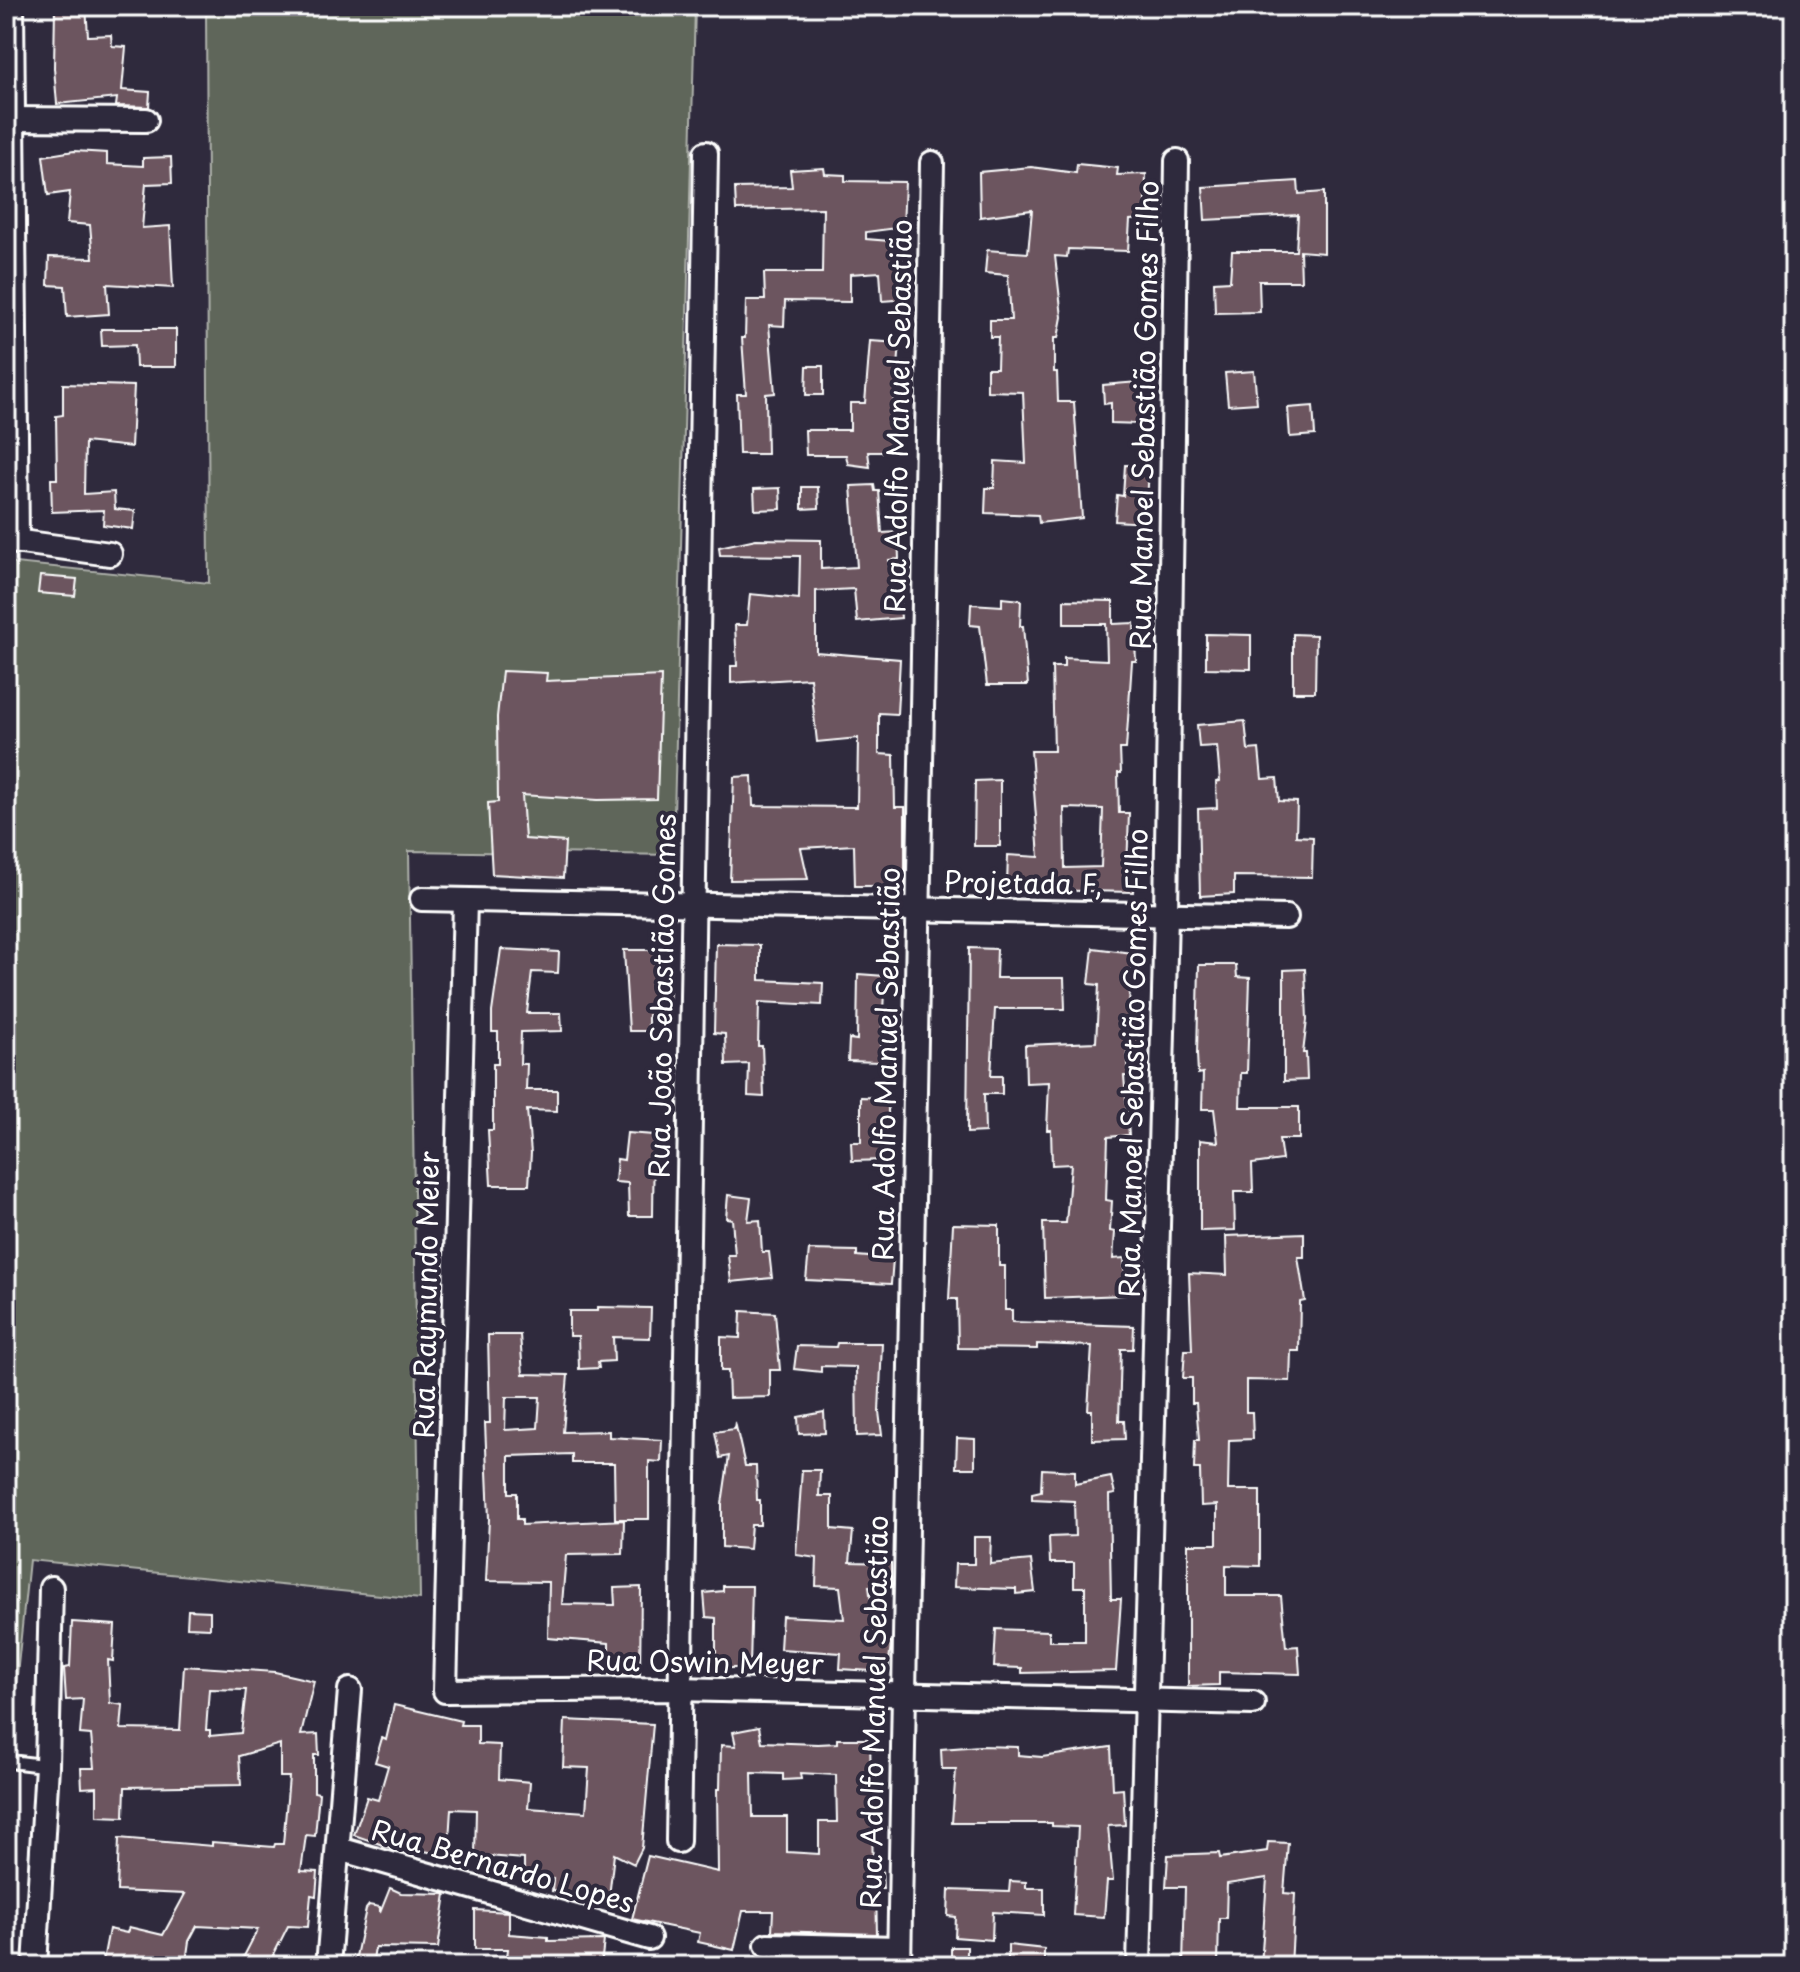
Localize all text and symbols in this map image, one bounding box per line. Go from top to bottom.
street label: Rua Manoel Sebastião Gomes Filho [1117,180,1169,650]
street label: Rua Adolfo Manuel Sebastião [872,219,922,613]
street label: Rua João Sebastião Gomes [636,813,686,1179]
street label: Rua Manoel Sebastião Gomes Filho [1106,828,1158,1298]
street label: Projetada F, [943,859,1103,905]
street label: Rua Adolfo Manuel Sebastião [860,867,910,1261]
street label: Rua Raymundo Meier [401,1151,449,1439]
street label: Rua Adolfo Manuel Sebastião [848,1515,898,1909]
street label: Rua Oswin Meyer [586,1637,824,1685]
street label: Rua Bernardo Lopes [367,1807,639,1923]

